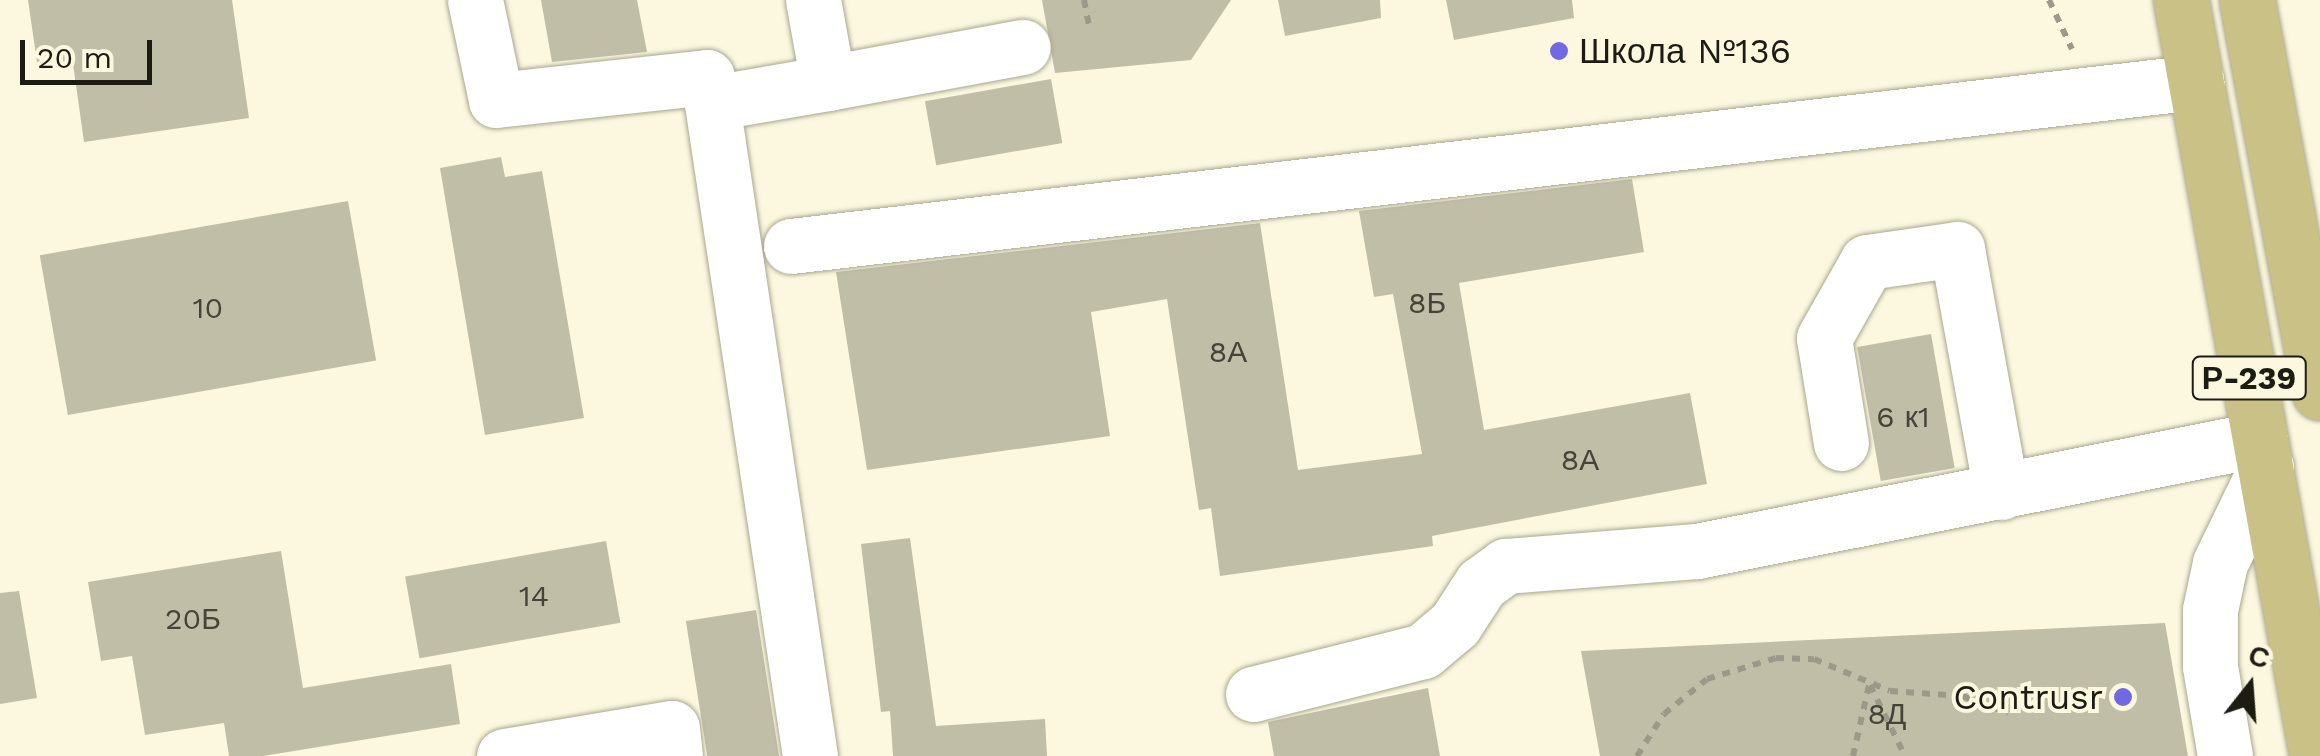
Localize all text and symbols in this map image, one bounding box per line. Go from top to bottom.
scale bar [25,20,158,82]
place label: Школа №136 [1579,30,1791,72]
text: 20 m [37,40,112,75]
marker: Школа №136 [1548,40,1570,62]
house number: 8Б [1408,285,1446,321]
house number: 10 [193,290,223,326]
house number: 8А [1209,334,1247,370]
road number: Р-239 [2192,351,2306,405]
house number: 6 к1 [1876,399,1930,435]
house number: 8А [1561,442,1599,478]
house number: 14 [519,578,549,614]
house number: 20Б [165,601,221,637]
north arrow [2200,636,2300,736]
text: С [2244,638,2273,676]
place label: Contrusr [1953,676,2103,718]
marker: Contrusr [2112,686,2134,708]
house number: 8Д [1868,696,1906,732]

